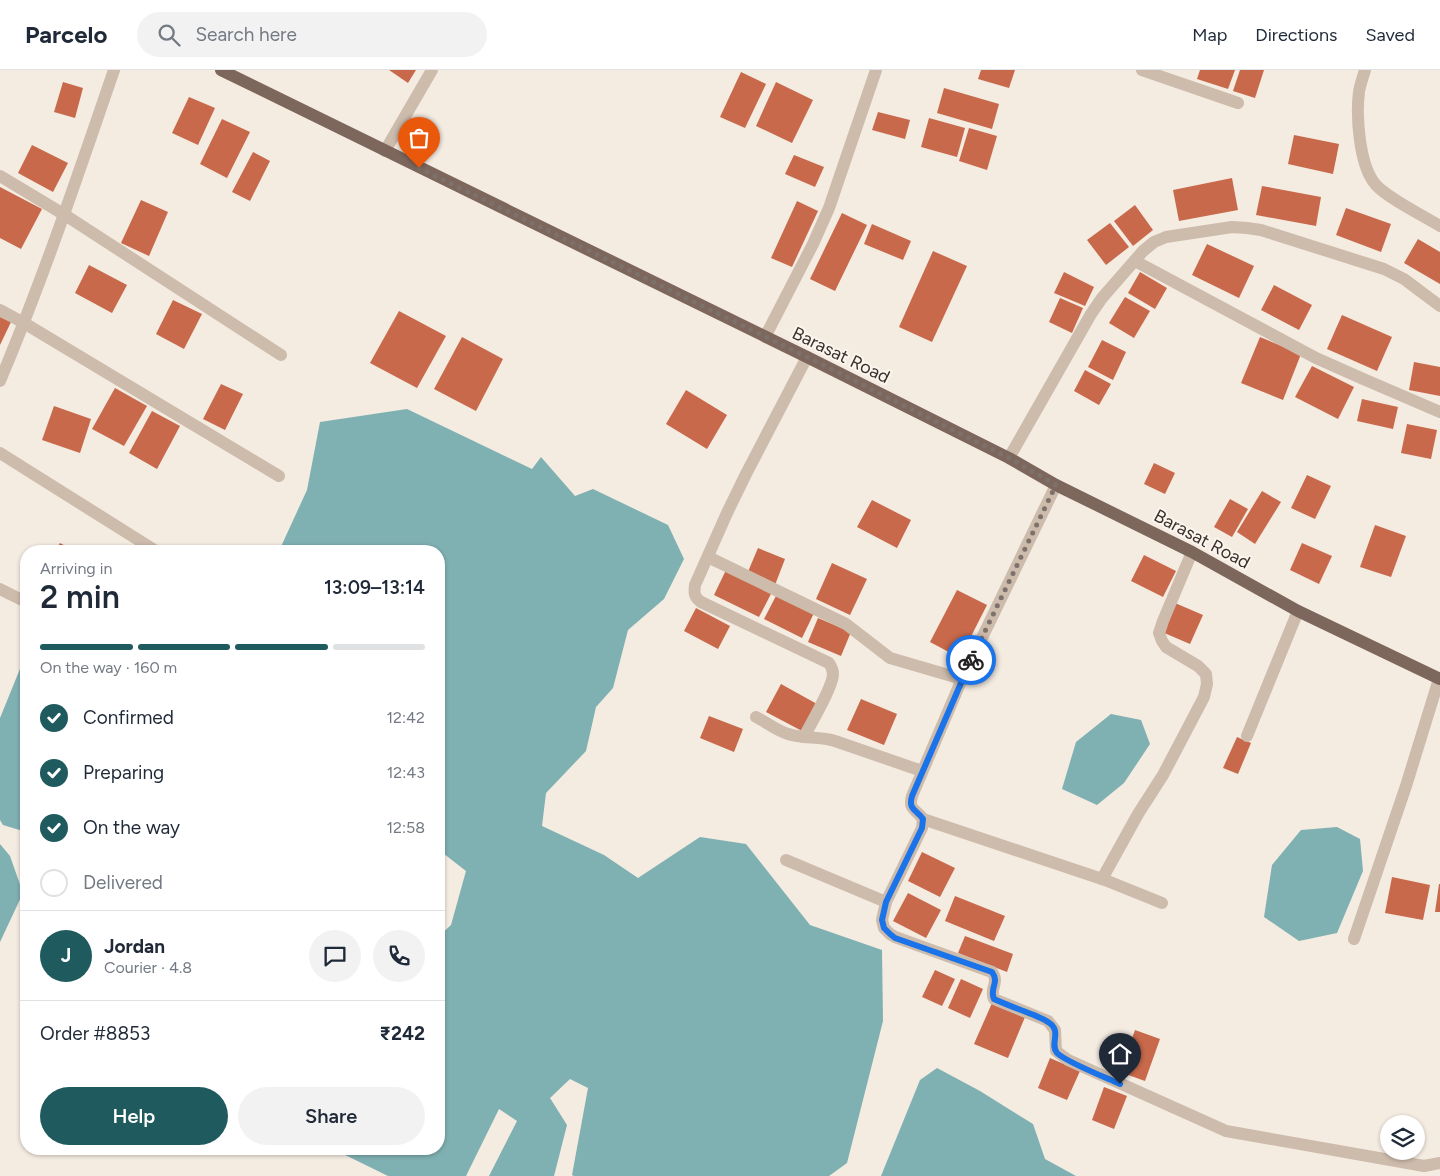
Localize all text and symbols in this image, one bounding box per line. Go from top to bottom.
search box [137,12,487,57]
text: Parcelo [25,20,107,49]
icon: search [155,21,183,49]
text: Search here [195,23,297,46]
text: Map [1192,24,1227,46]
text: Directions [1255,24,1337,46]
text: Saved [1365,24,1415,46]
pin [398,117,440,168]
icon: bag [405,124,433,152]
street label: Barasat Road [789,322,893,388]
street label: Barasat Road [1150,504,1254,574]
text: Arriving in [40,559,112,578]
text: 13:09–13:14 [324,576,425,599]
text: 2 min [40,578,120,616]
courier [946,635,996,685]
icon: bike [957,646,985,674]
text: On the way · 160 m [40,658,177,677]
icon: check [40,704,68,732]
text: Confirmed [83,706,174,729]
text: 12:42 [387,708,425,727]
icon: check [40,759,68,787]
text: Preparing [83,761,164,784]
text: 12:43 [387,763,425,782]
icon: check [40,814,68,842]
text: On the way [83,816,180,839]
text: 12:58 [386,818,425,837]
text: Delivered [83,871,163,894]
button: chat [309,930,361,982]
button: phone [373,930,425,982]
text: Jordan [104,935,165,958]
text: J [61,944,71,967]
text: Courier · 4.8 [104,958,192,977]
text: Order #8853 [40,1022,150,1045]
text: ₹242 [380,1022,425,1045]
pin [1099,1033,1141,1084]
icon: home [1106,1040,1134,1068]
button: Help [40,1087,228,1145]
button: Share [238,1087,425,1145]
map controls [1380,1115,1425,1160]
button: layers [1380,1115,1425,1160]

